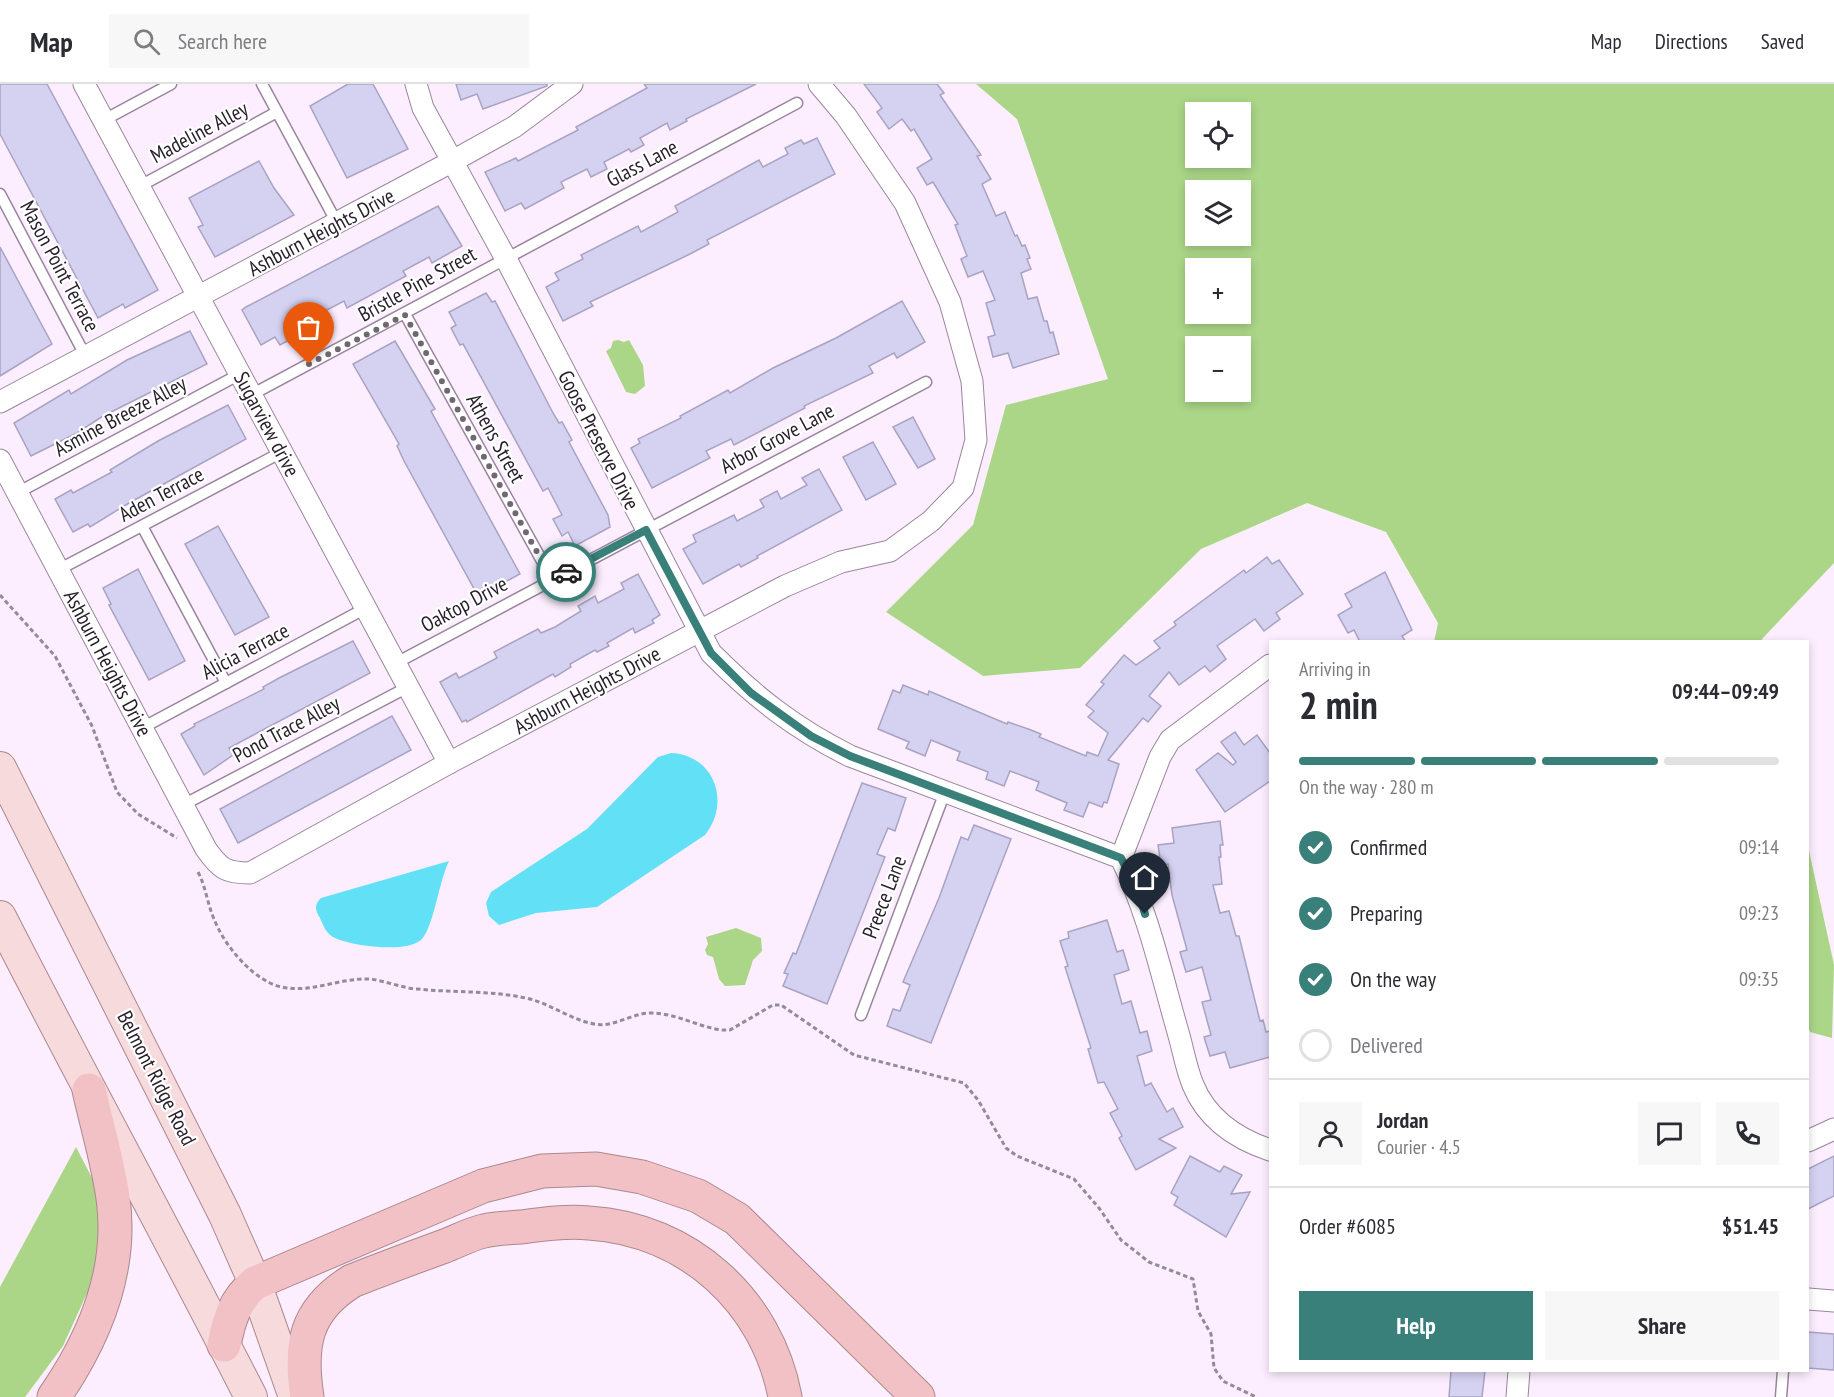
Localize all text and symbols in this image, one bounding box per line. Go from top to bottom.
search box [109,14,529,68]
text: Map [30,23,73,60]
icon: search [130,25,163,58]
text: Search here [178,27,267,55]
text: Map [1591,28,1622,55]
text: Directions [1655,28,1728,55]
text: Saved [1761,28,1804,55]
street label: Madeline Alley [146,95,253,169]
map controls [1185,102,1251,402]
button: locate [1185,102,1251,168]
street label: Glass Lane [602,133,682,193]
button: layers [1185,180,1251,246]
street label: Ashburn Heights Drive [243,182,399,282]
street label: Mason Point Terrace [14,196,106,336]
street label: Bristle Pine Street [353,240,481,328]
button: + [1185,258,1251,324]
pin [283,302,334,364]
icon: bag [292,311,325,344]
button: − [1185,336,1251,402]
street label: Goose Preserve Drive [552,366,646,514]
street label: Sugarview drive [228,367,306,481]
street label: Asmine Breeze Alley [49,370,191,462]
street label: Athens Street [461,389,532,487]
street label: Arbor Grove Lane [715,397,839,479]
street label: Aden Terrace [114,460,208,528]
courier [536,542,596,602]
icon: car [550,556,583,589]
street label: Oaktop Drive [416,570,512,638]
street label: Ashburn Heights Drive [58,585,158,741]
street label: Alicia Terrace [197,617,293,685]
street label: Ashburn Heights Drive [509,640,665,740]
text: Arriving in [1299,656,1371,682]
text: 09:44–09:49 [1672,677,1779,705]
text: 2 min [1299,679,1378,730]
street label: Pond Trace Alley [228,689,344,769]
text: On the way · 280 m [1299,774,1434,800]
icon: check [1299,831,1332,864]
text: Confirmed [1350,833,1427,861]
text: 09:14 [1739,834,1779,860]
street label: Preece Lane [856,852,912,942]
pin [1119,852,1170,914]
icon: home [1128,861,1161,894]
icon: check [1299,897,1332,930]
text: Preparing [1350,899,1423,927]
text: 09:23 [1739,900,1779,926]
icon: check [1299,963,1332,996]
text: On the way [1350,965,1436,993]
text: 09:35 [1739,966,1779,992]
street label: Belmont Ridge Road [112,1006,202,1150]
text: Delivered [1350,1031,1423,1059]
button: person [1299,1102,1362,1165]
button: chat [1638,1102,1701,1165]
button: phone [1716,1102,1779,1165]
text: Jordan [1377,1106,1428,1134]
text: Courier · 4.5 [1377,1134,1461,1160]
text: Order #6085 [1299,1212,1396,1240]
text: $51.45 [1722,1212,1779,1240]
button: Help [1299,1291,1533,1360]
button: Share [1545,1291,1779,1360]

